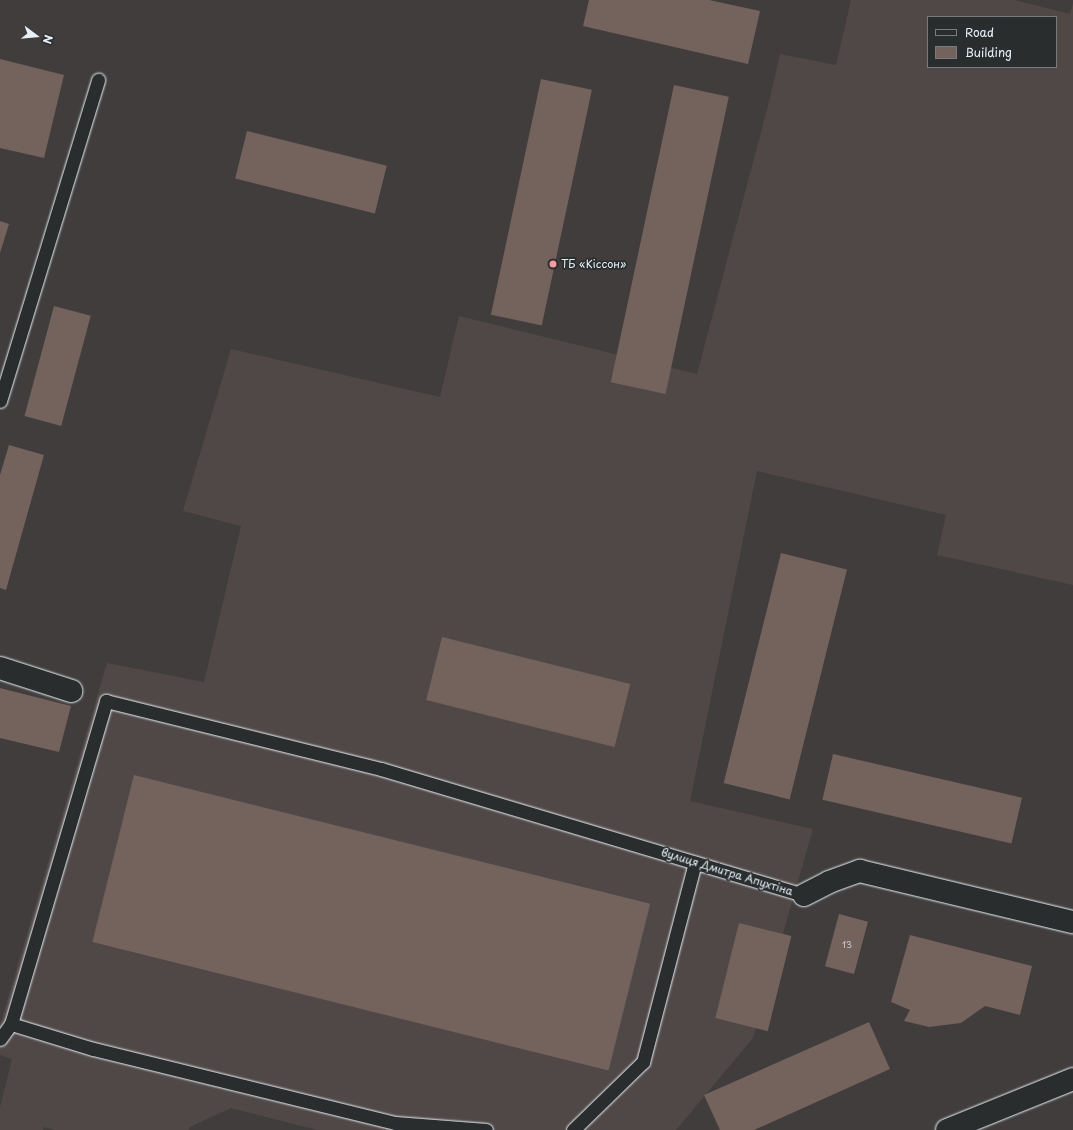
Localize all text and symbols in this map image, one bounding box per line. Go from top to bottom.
north arrow [16,16,56,56]
legend [927,16,1057,68]
text: Road [965,23,994,41]
text: N [39,33,57,46]
text: Building [965,43,1012,61]
place label: ТБ «Кіссон» [561,257,626,271]
marker: ТБ «Кіссон» [548,259,558,269]
street label: вулиця Дмитра Апухтіна [659,846,795,898]
house number: 13 [842,939,852,949]

